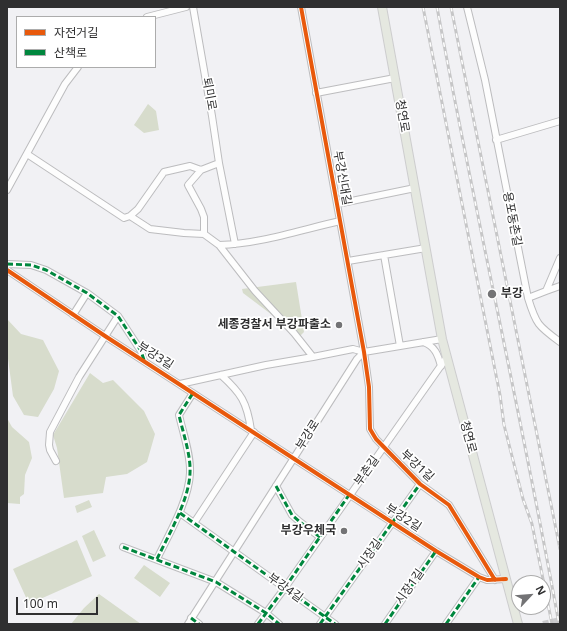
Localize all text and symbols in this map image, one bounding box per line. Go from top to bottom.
legend [16,16,156,68]
text: 자전거길 [54,24,98,41]
text: 산책로 [54,44,87,61]
street label: 퇴미로 [199,76,219,112]
street label: 청연로 [392,98,412,134]
street label: 부강신대길 [330,150,354,206]
street label: 용포동촌길 [500,191,524,247]
place label: 부강 [501,287,523,301]
marker: 부강 [486,288,498,300]
place label: 세종경찰서 부강파출소 [217,318,331,332]
marker: 세종경찰서 부강파출소 [334,320,344,330]
street label: 부강3길 [134,339,176,373]
street label: 부강로 [293,417,323,453]
street label: 청연로 [457,419,479,455]
street label: 부강1길 [397,447,437,485]
street label: 부촌길 [351,453,383,489]
street label: 부강2길 [382,501,424,535]
place label: 부강우체국 [281,524,336,538]
marker: 부강우체국 [339,526,349,536]
street label: 시장길 [355,536,385,572]
street label: 시장1길 [393,566,427,608]
street label: 부강4길 [265,570,305,606]
north arrow [511,575,551,615]
text: N [533,583,550,597]
scale bar [18,589,100,615]
text: 100 m [23,595,58,612]

